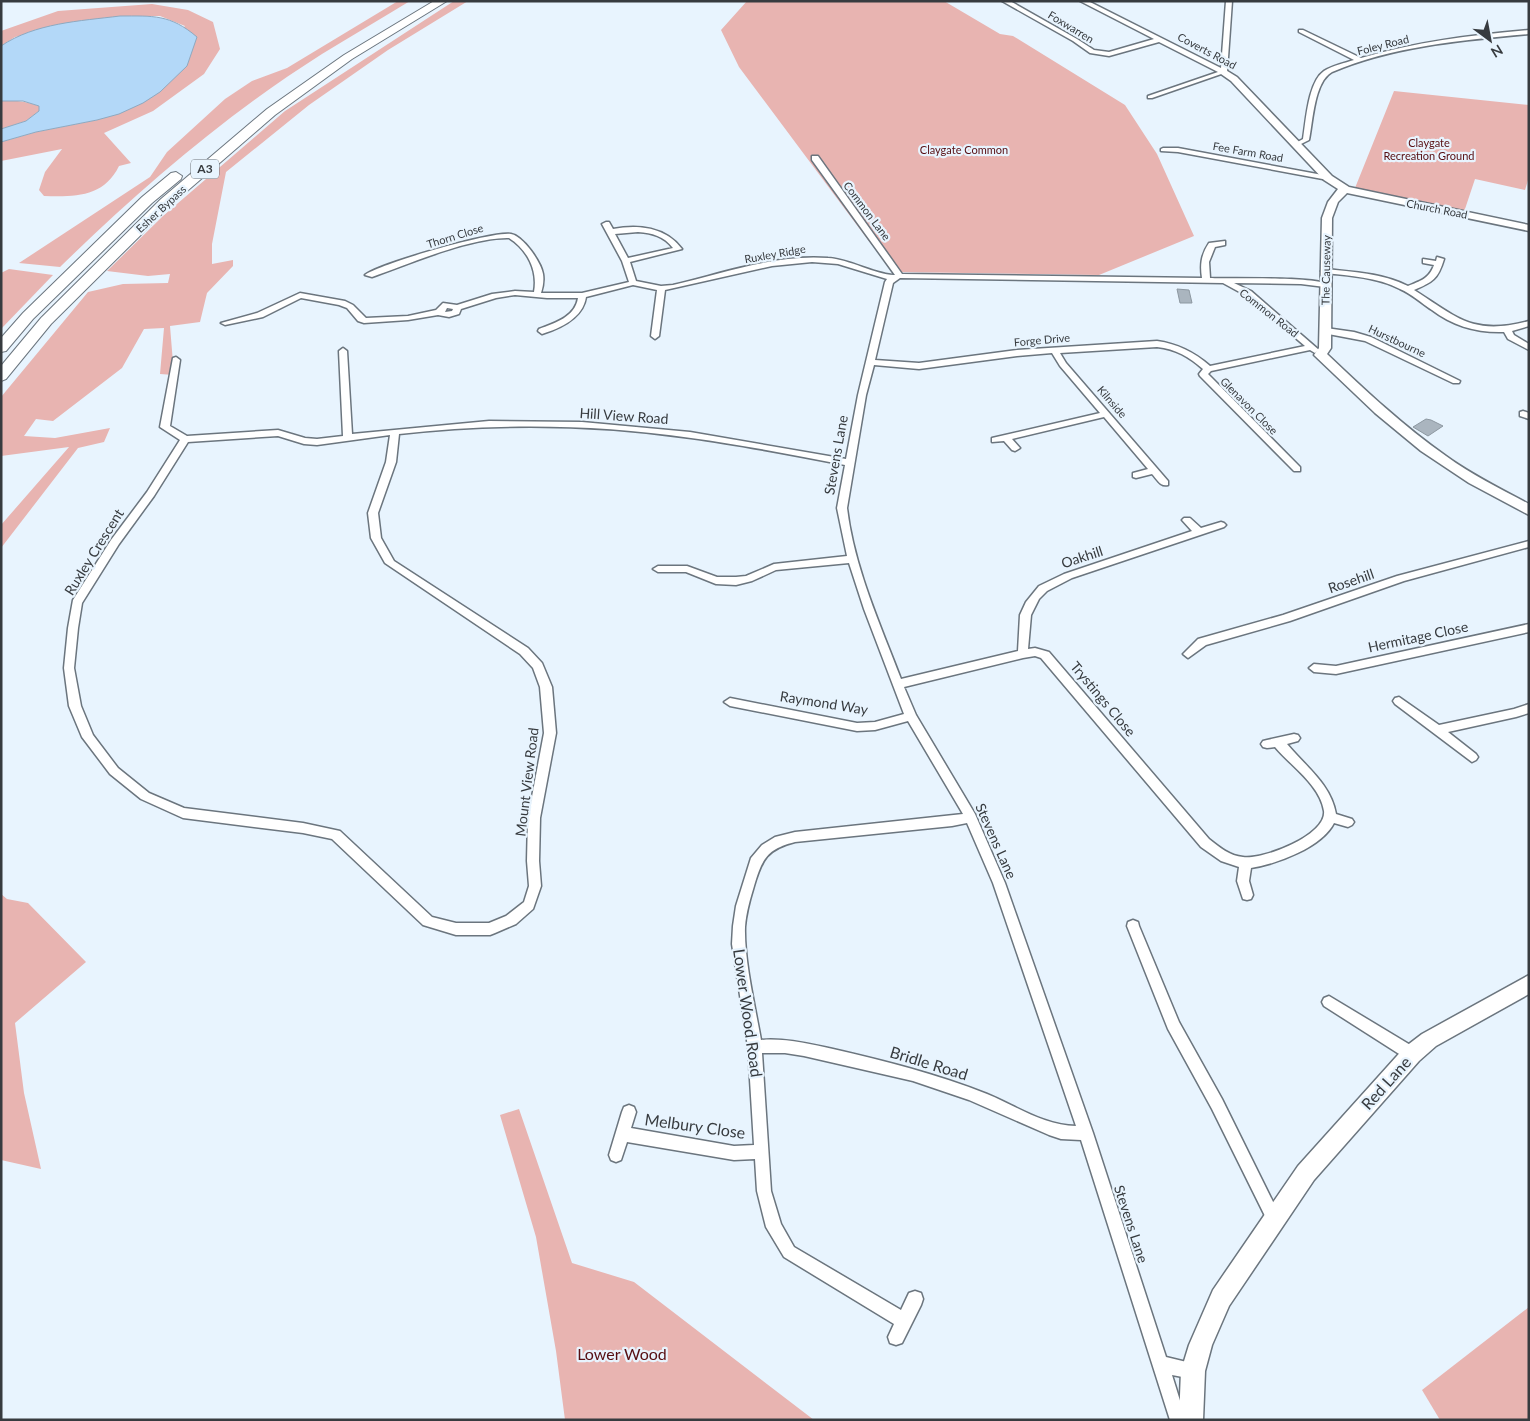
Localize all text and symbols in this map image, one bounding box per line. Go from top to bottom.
street label: Foxwarren [1046,8,1096,45]
north arrow [1465,15,1515,65]
street label: Coverts Road [1176,30,1239,71]
street label: Foley Road [1356,32,1410,57]
text: N [1488,41,1506,62]
park label: Claygate Recreation Ground [1384,136,1474,162]
street label: Fee Farm Road [1212,139,1284,164]
park label: Claygate Common [920,143,1008,156]
road number: A3 [191,160,219,178]
street label: Common Lane [841,179,894,243]
street label: Esher Bypass [133,182,188,235]
street label: Church Road [1405,196,1469,221]
street label: Thorn Close [425,221,485,250]
street label: The Causeway [1318,234,1333,305]
street label: Ruxley Ridge [743,242,807,265]
street label: Common Road [1237,286,1301,340]
street label: Hurstbourne [1367,322,1428,360]
street label: Forge Drive [1013,331,1071,348]
street label: Glenavon Close [1218,374,1281,437]
street label: Kilnside [1095,383,1130,420]
street label: Hill View Road [579,404,669,427]
street label: Stevens Lane [820,414,851,496]
street label: Ruxley Crescent [60,505,127,598]
street label: Oakhill [1059,542,1105,571]
street label: Rosehill [1326,565,1376,596]
street label: Hermitage Close [1366,618,1470,655]
street label: Trystings Close [1067,658,1140,740]
street label: Raymond Way [779,687,870,718]
street label: Mount View Road [511,726,542,837]
street label: Stevens Lane [972,800,1021,881]
street label: Lower Wood Road [730,948,767,1078]
street label: Bridle Road [888,1042,970,1083]
street label: Red Lane [1357,1052,1414,1113]
street label: Melbury Close [644,1109,747,1142]
street label: Stevens Lane [1111,1183,1152,1265]
park label: Lower Wood [577,1344,667,1363]

